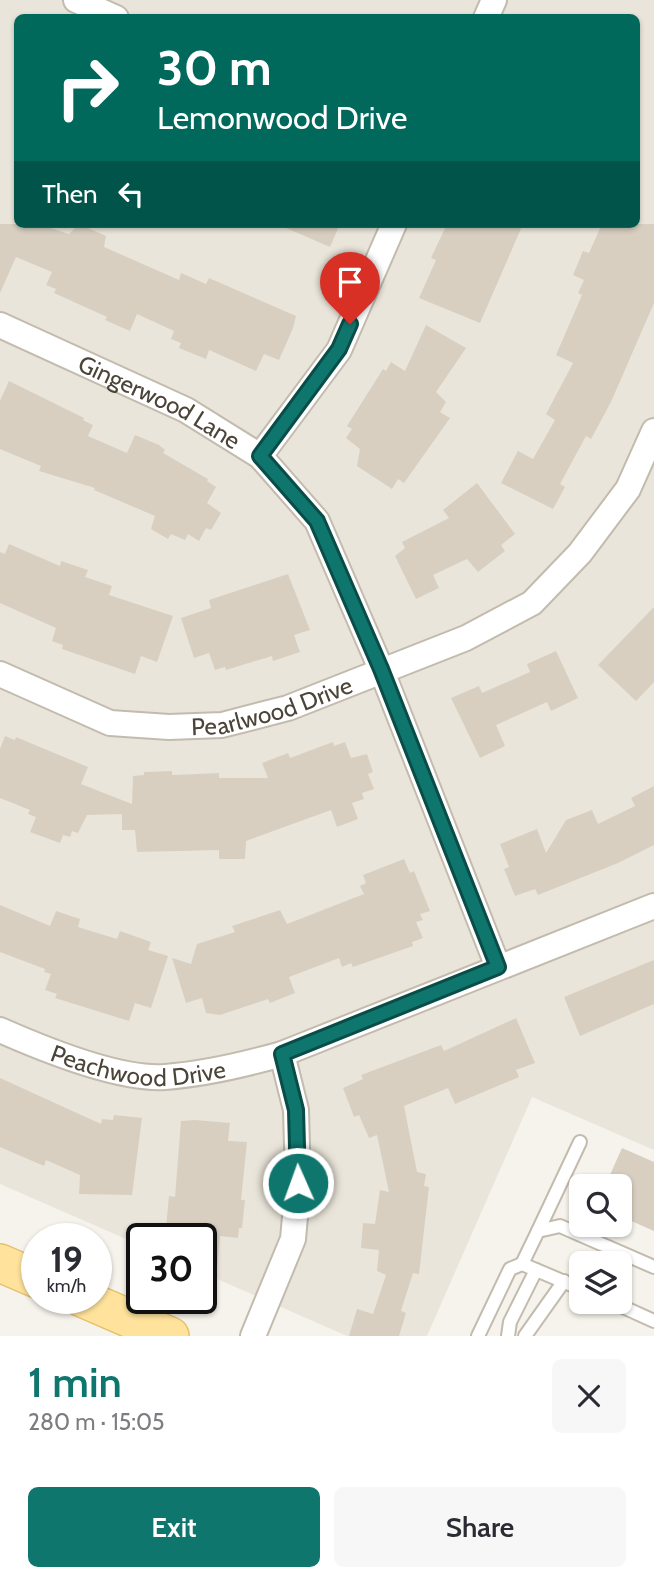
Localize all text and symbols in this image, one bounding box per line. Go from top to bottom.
text: 30 m [157,38,272,97]
icon: right [42,42,133,133]
text: Lemonwood Drive [157,98,407,137]
icon: left [112,175,150,213]
text: Then [42,178,98,210]
pin [320,252,380,324]
icon: arrive [331,263,369,301]
street label: Gingerwood Lane [74,348,246,455]
street label: Pearlwood Drive [191,670,356,741]
street label: Peachwood Drive [47,1038,228,1092]
position arrow [261,1146,335,1220]
map controls [569,1174,632,1314]
button: search [569,1174,632,1237]
speed limit sign: 30 [126,1223,217,1314]
text: 19 [50,1238,83,1281]
button: layers [569,1251,632,1314]
text: km/h [47,1275,86,1297]
text: 1 min [28,1356,122,1408]
button: close [552,1359,626,1433]
text: 280 m · 15:05 [28,1408,164,1436]
button: Exit [28,1487,320,1567]
button: Share [334,1487,626,1567]

